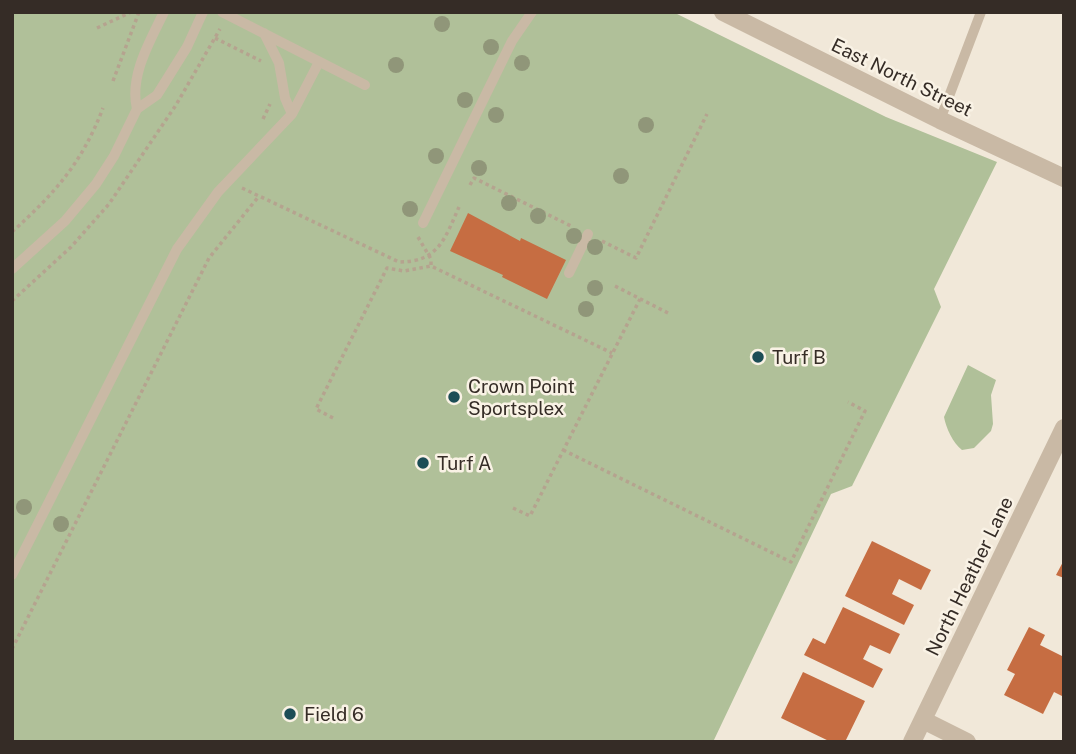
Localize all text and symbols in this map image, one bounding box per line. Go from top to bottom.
street label: East North Street [828,33,976,121]
place label: Turf B [772,346,826,368]
marker: Turf B [750,349,766,365]
place label: Crown Point Sportsplex [468,375,575,419]
marker: Crown Point Sportsplex [446,389,462,405]
place label: Turf A [437,452,492,474]
marker: Turf A [415,455,431,471]
street label: North Heather Lane [921,493,1017,659]
place label: Field 6 [304,703,364,725]
marker: Field 6 [282,706,298,722]

